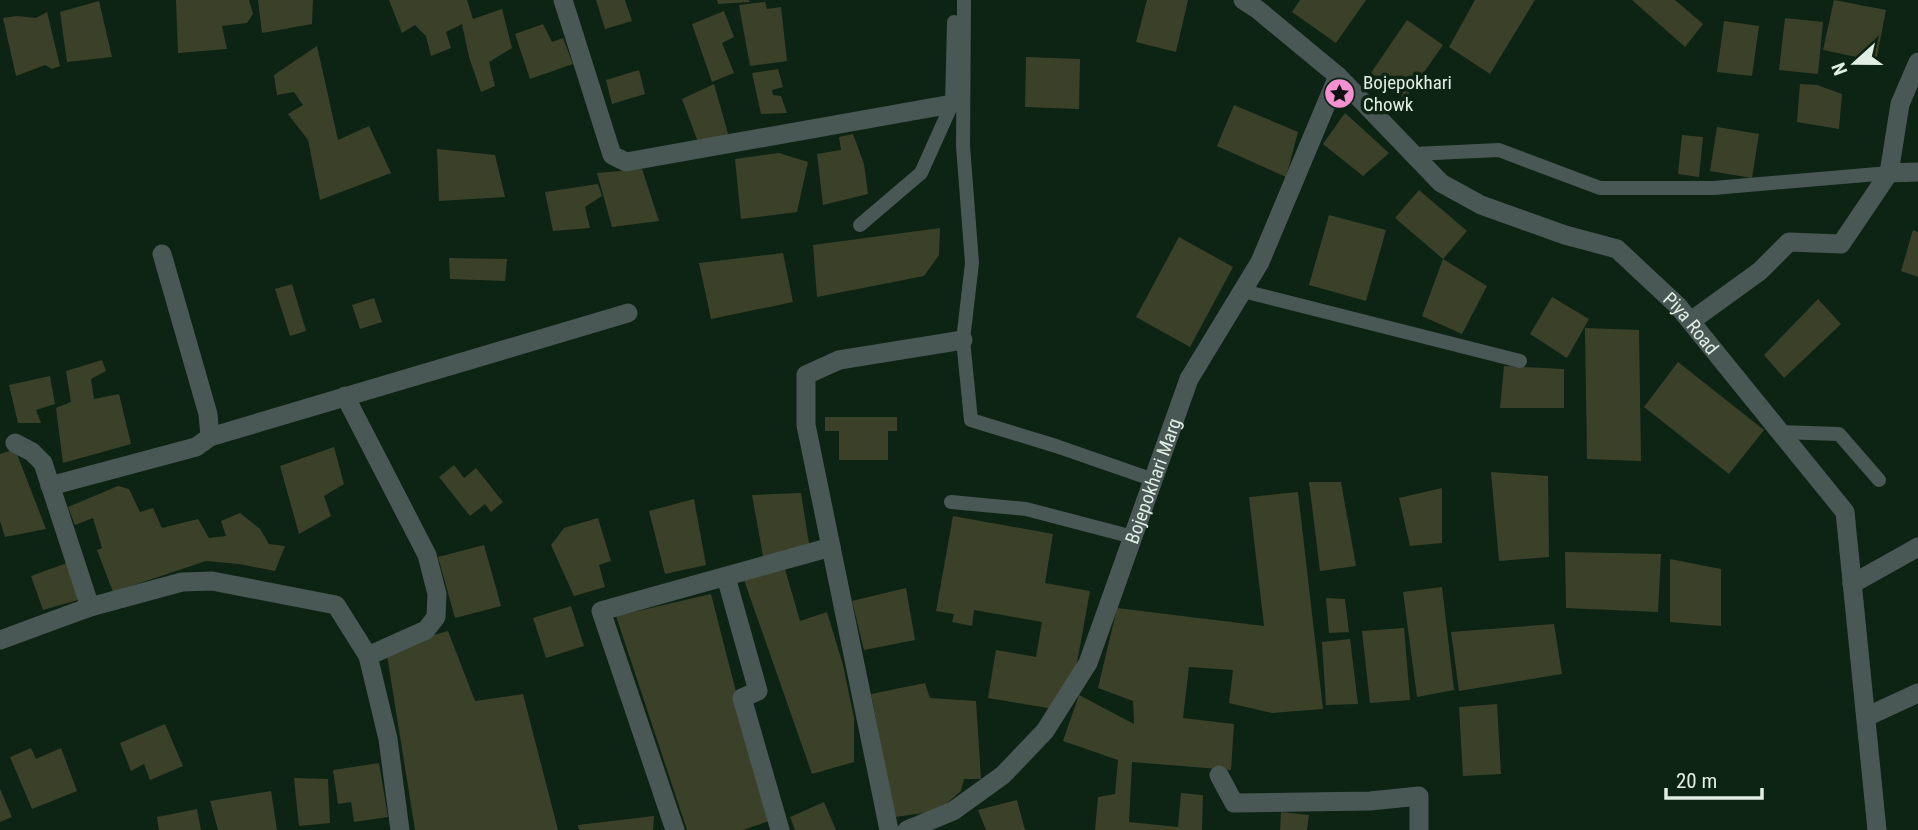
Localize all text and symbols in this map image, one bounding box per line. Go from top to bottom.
north arrow [1820,28,1890,98]
text: N [1827,59,1852,78]
place label: Bojepokhari Chowk [1363,71,1452,116]
place icon: Bojepokhari Chowk [1323,76,1357,110]
street label: Piya Road [1659,287,1724,359]
street label: Bojepokhari Marg [1120,415,1186,547]
scale bar [1666,756,1762,800]
text: 20 m [1676,769,1717,793]

